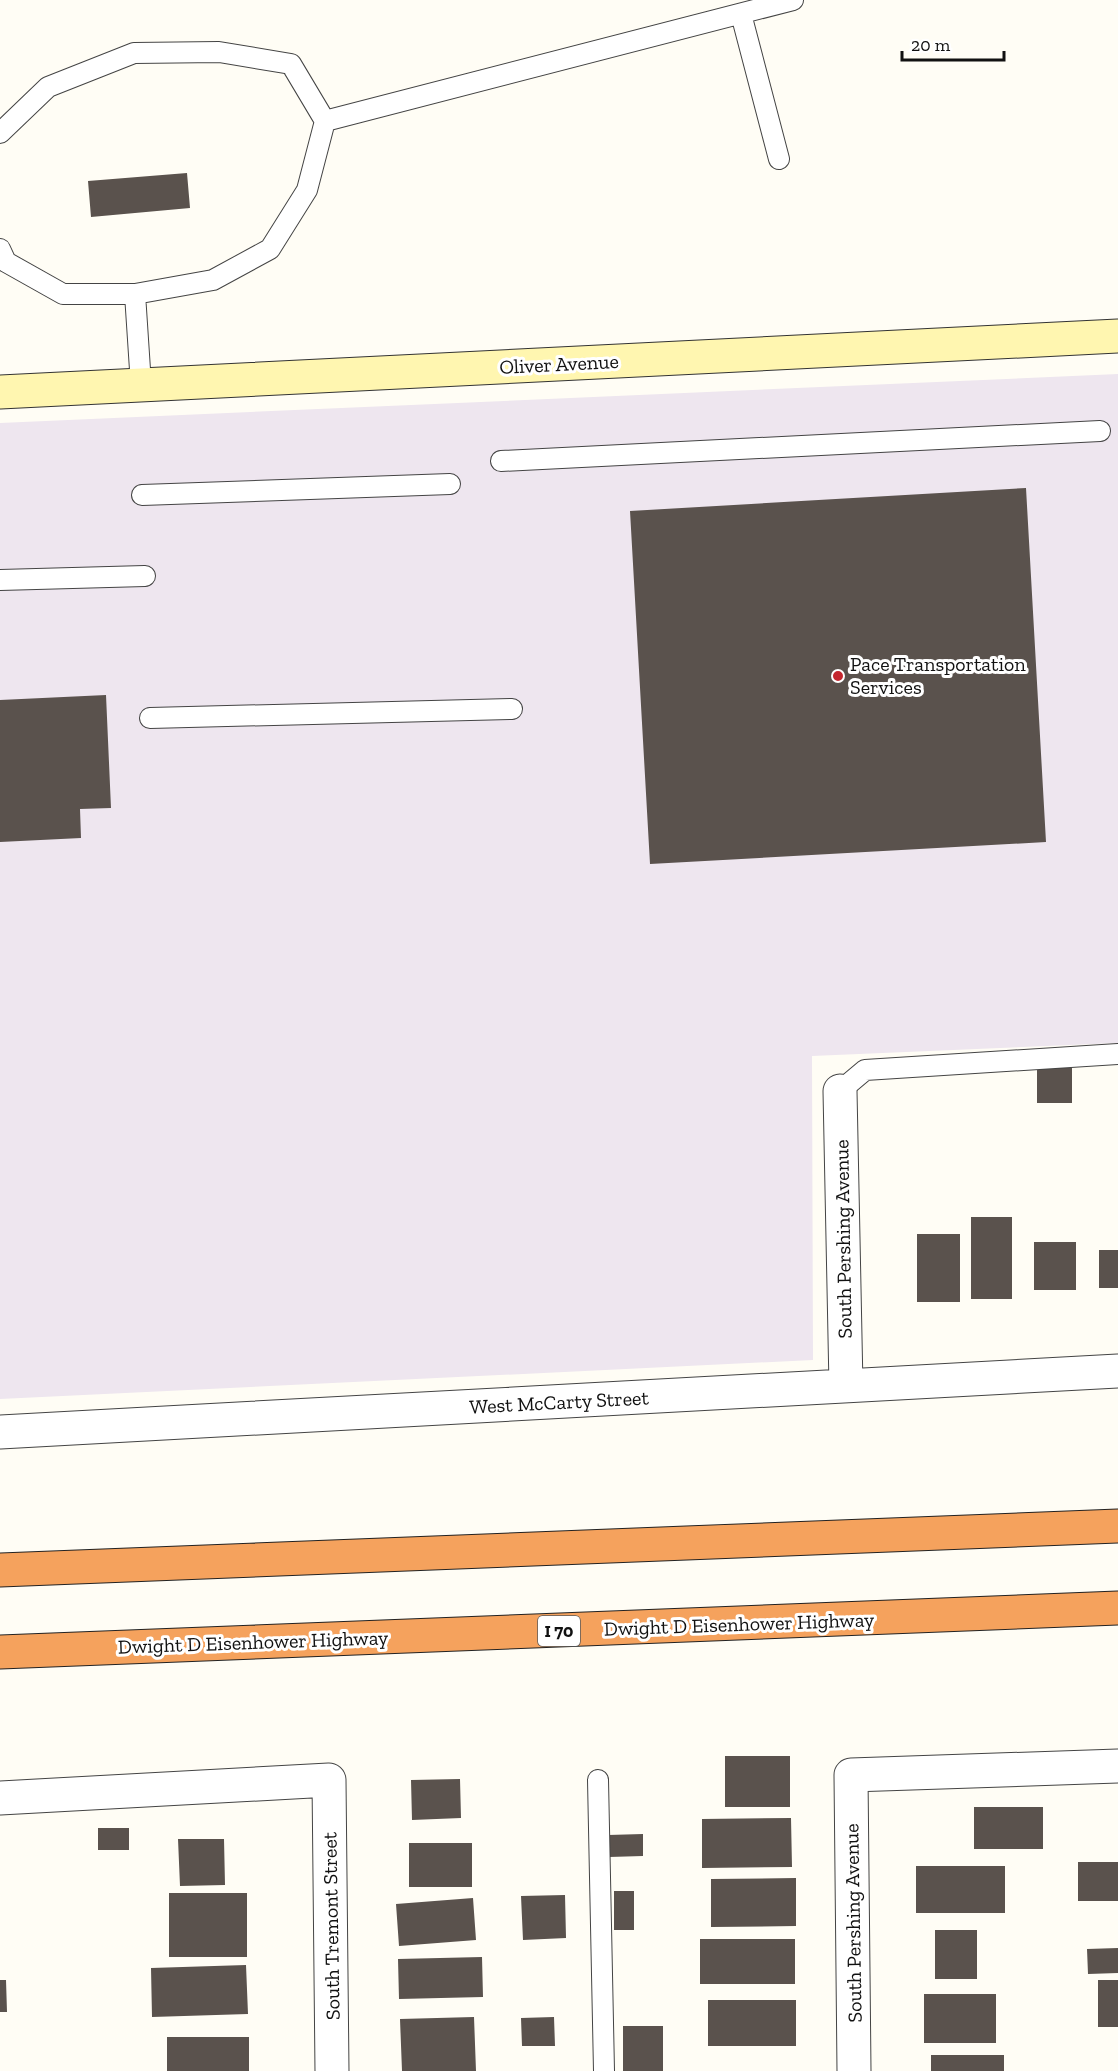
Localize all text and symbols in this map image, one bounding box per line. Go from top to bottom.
scale bar [902,24,1004,62]
text: 20 m [911,34,951,56]
street label: Oliver Avenue [499,349,619,379]
place label: Pace Transportation Services [850,652,1026,699]
marker: Pace Transportation Services [831,669,845,683]
street label: South Pershing Avenue [829,1139,857,1339]
street label: West McCarty Street [469,1385,650,1419]
street label: Dwight D Eisenhower Highway [603,1607,875,1641]
road number: I 70 [538,1616,580,1646]
street label: Dwight D Eisenhower Highway [117,1625,389,1659]
street label: South Pershing Avenue [839,1823,867,2023]
street label: South Tremont Street [317,1831,345,2020]

